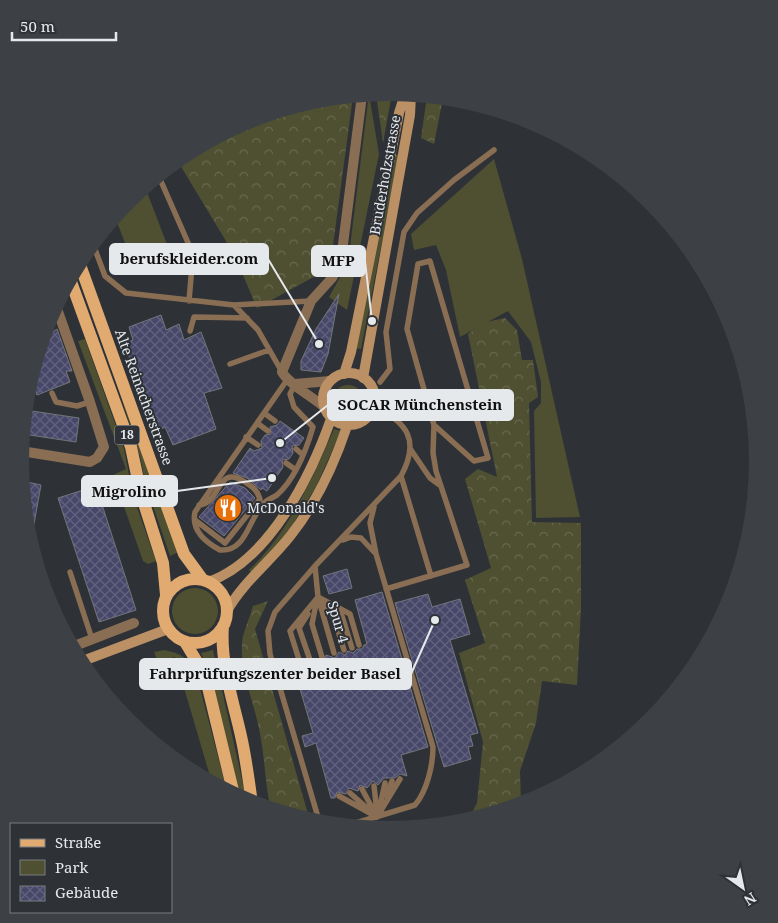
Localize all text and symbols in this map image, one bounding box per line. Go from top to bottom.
scale bar [12,10,116,42]
text: 50 m [20,16,55,36]
street label: Bruderholzstrasse [365,114,404,236]
callout: berufskleider.com [110,244,268,274]
callout: MFP [312,246,365,276]
text: berufskleider.com [120,248,258,268]
text: MFP [321,250,355,270]
street label: Alte Reinacherstrasse [111,326,178,468]
callout: SOCAR Münchenstein [328,390,513,420]
text: SOCAR Münchenstein [338,394,502,414]
road number: 18 [114,426,140,444]
callout: Migrolino [82,476,177,506]
text: Migrolino [92,481,166,501]
restaurant icon: McDonald's [213,493,243,523]
place label: McDonald's [247,498,325,517]
street label: Spur 4 [323,598,354,645]
callout: Fahrprüfungszenter beider Basel [140,659,411,689]
text: Fahrprüfungszenter beider Basel [149,663,401,683]
legend [10,823,172,913]
text: Straße [55,832,101,852]
text: Park [55,857,89,877]
north arrow [718,863,768,913]
text: Gebäude [55,882,118,902]
text: N [741,888,760,910]

